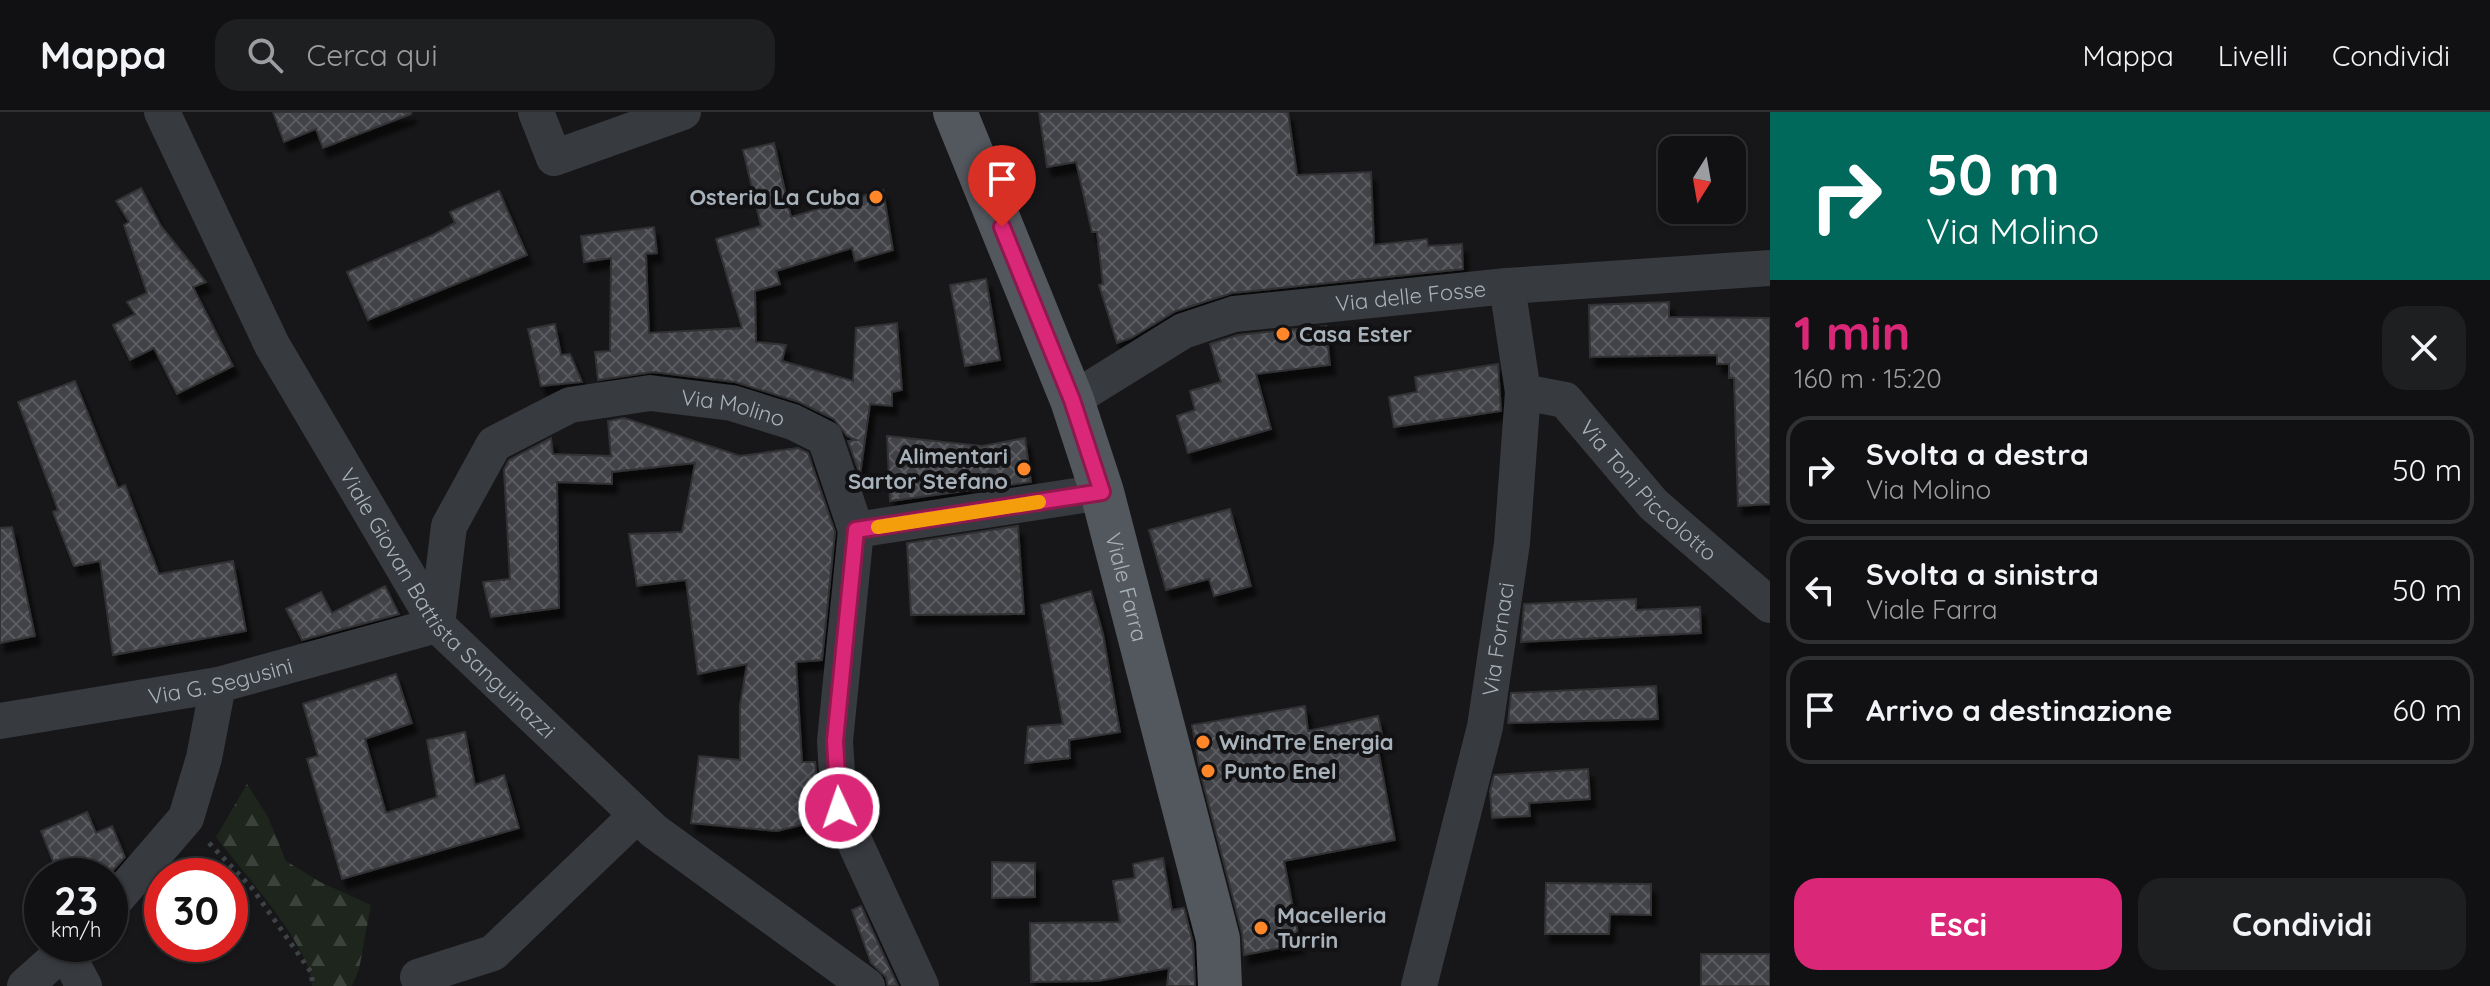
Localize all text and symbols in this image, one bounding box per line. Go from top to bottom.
search box [215,19,775,91]
text: Mappa [40,31,167,79]
icon: search [243,33,287,77]
text: Cerca qui [307,36,438,74]
text: Mappa [2083,38,2174,73]
text: Livelli [2218,38,2288,73]
text: Condividi [2332,38,2450,73]
north arrow [1658,136,1746,224]
map controls [1658,136,1746,224]
text: 50 m [1926,139,2060,209]
icon: right [1794,144,1898,248]
pin [968,145,1036,227]
icon: arrive [980,157,1024,201]
place label: Osteria La Cuba [689,183,860,211]
marker: Osteria La Cuba [867,188,885,206]
text: Via Molino [1926,208,2099,253]
street label: Via delle Fosse [1334,274,1487,318]
text: 1 min [1794,302,1910,362]
button: close [2382,306,2466,390]
place label: Casa Ester [1299,320,1412,348]
marker: Casa Ester [1274,325,1292,343]
text: 160 m · 15:20 [1794,362,1942,395]
street label: Via Molino [679,383,788,433]
street label: Via Toni Piccolotto [1574,414,1723,567]
text: Svolta a destra [1866,435,2089,473]
place label: Alimentari Sartor Stefano [848,442,1008,495]
icon: right [1798,448,1842,492]
text: 50 m [2392,451,2462,489]
marker: Alimentari Sartor Stefano [1015,460,1033,478]
street label: Viale Giovan Battista Sanguinazzi [334,463,562,744]
text: Via Molino [1866,473,1991,506]
street label: Viale Farra [1099,530,1154,645]
text: Svolta a sinistra [1866,555,2099,593]
icon: left [1798,568,1842,612]
text: 50 m [2392,571,2462,609]
street label: Via Fornaci [1476,580,1520,698]
text: Viale Farra [1866,593,1998,626]
street label: Via G. Segusini [146,651,296,710]
icon: arrive [1798,688,1842,732]
text: Arrivo a destinazione [1866,691,2172,729]
text: 60 m [2392,691,2462,729]
place label: WindTre Energia [1219,728,1393,756]
marker: WindTre Energia [1194,733,1212,751]
place label: Punto Enel [1224,757,1337,785]
marker: Punto Enel [1199,762,1217,780]
position arrow [797,766,881,850]
speed limit sign: 30 [144,858,248,962]
text: 23 [54,875,98,925]
button: Esci [1794,878,2122,970]
button: Condividi [2138,878,2466,970]
place label: Macelleria Turrin [1277,901,1386,954]
text: km/h [51,917,101,942]
marker: Macelleria Turrin [1252,919,1270,937]

